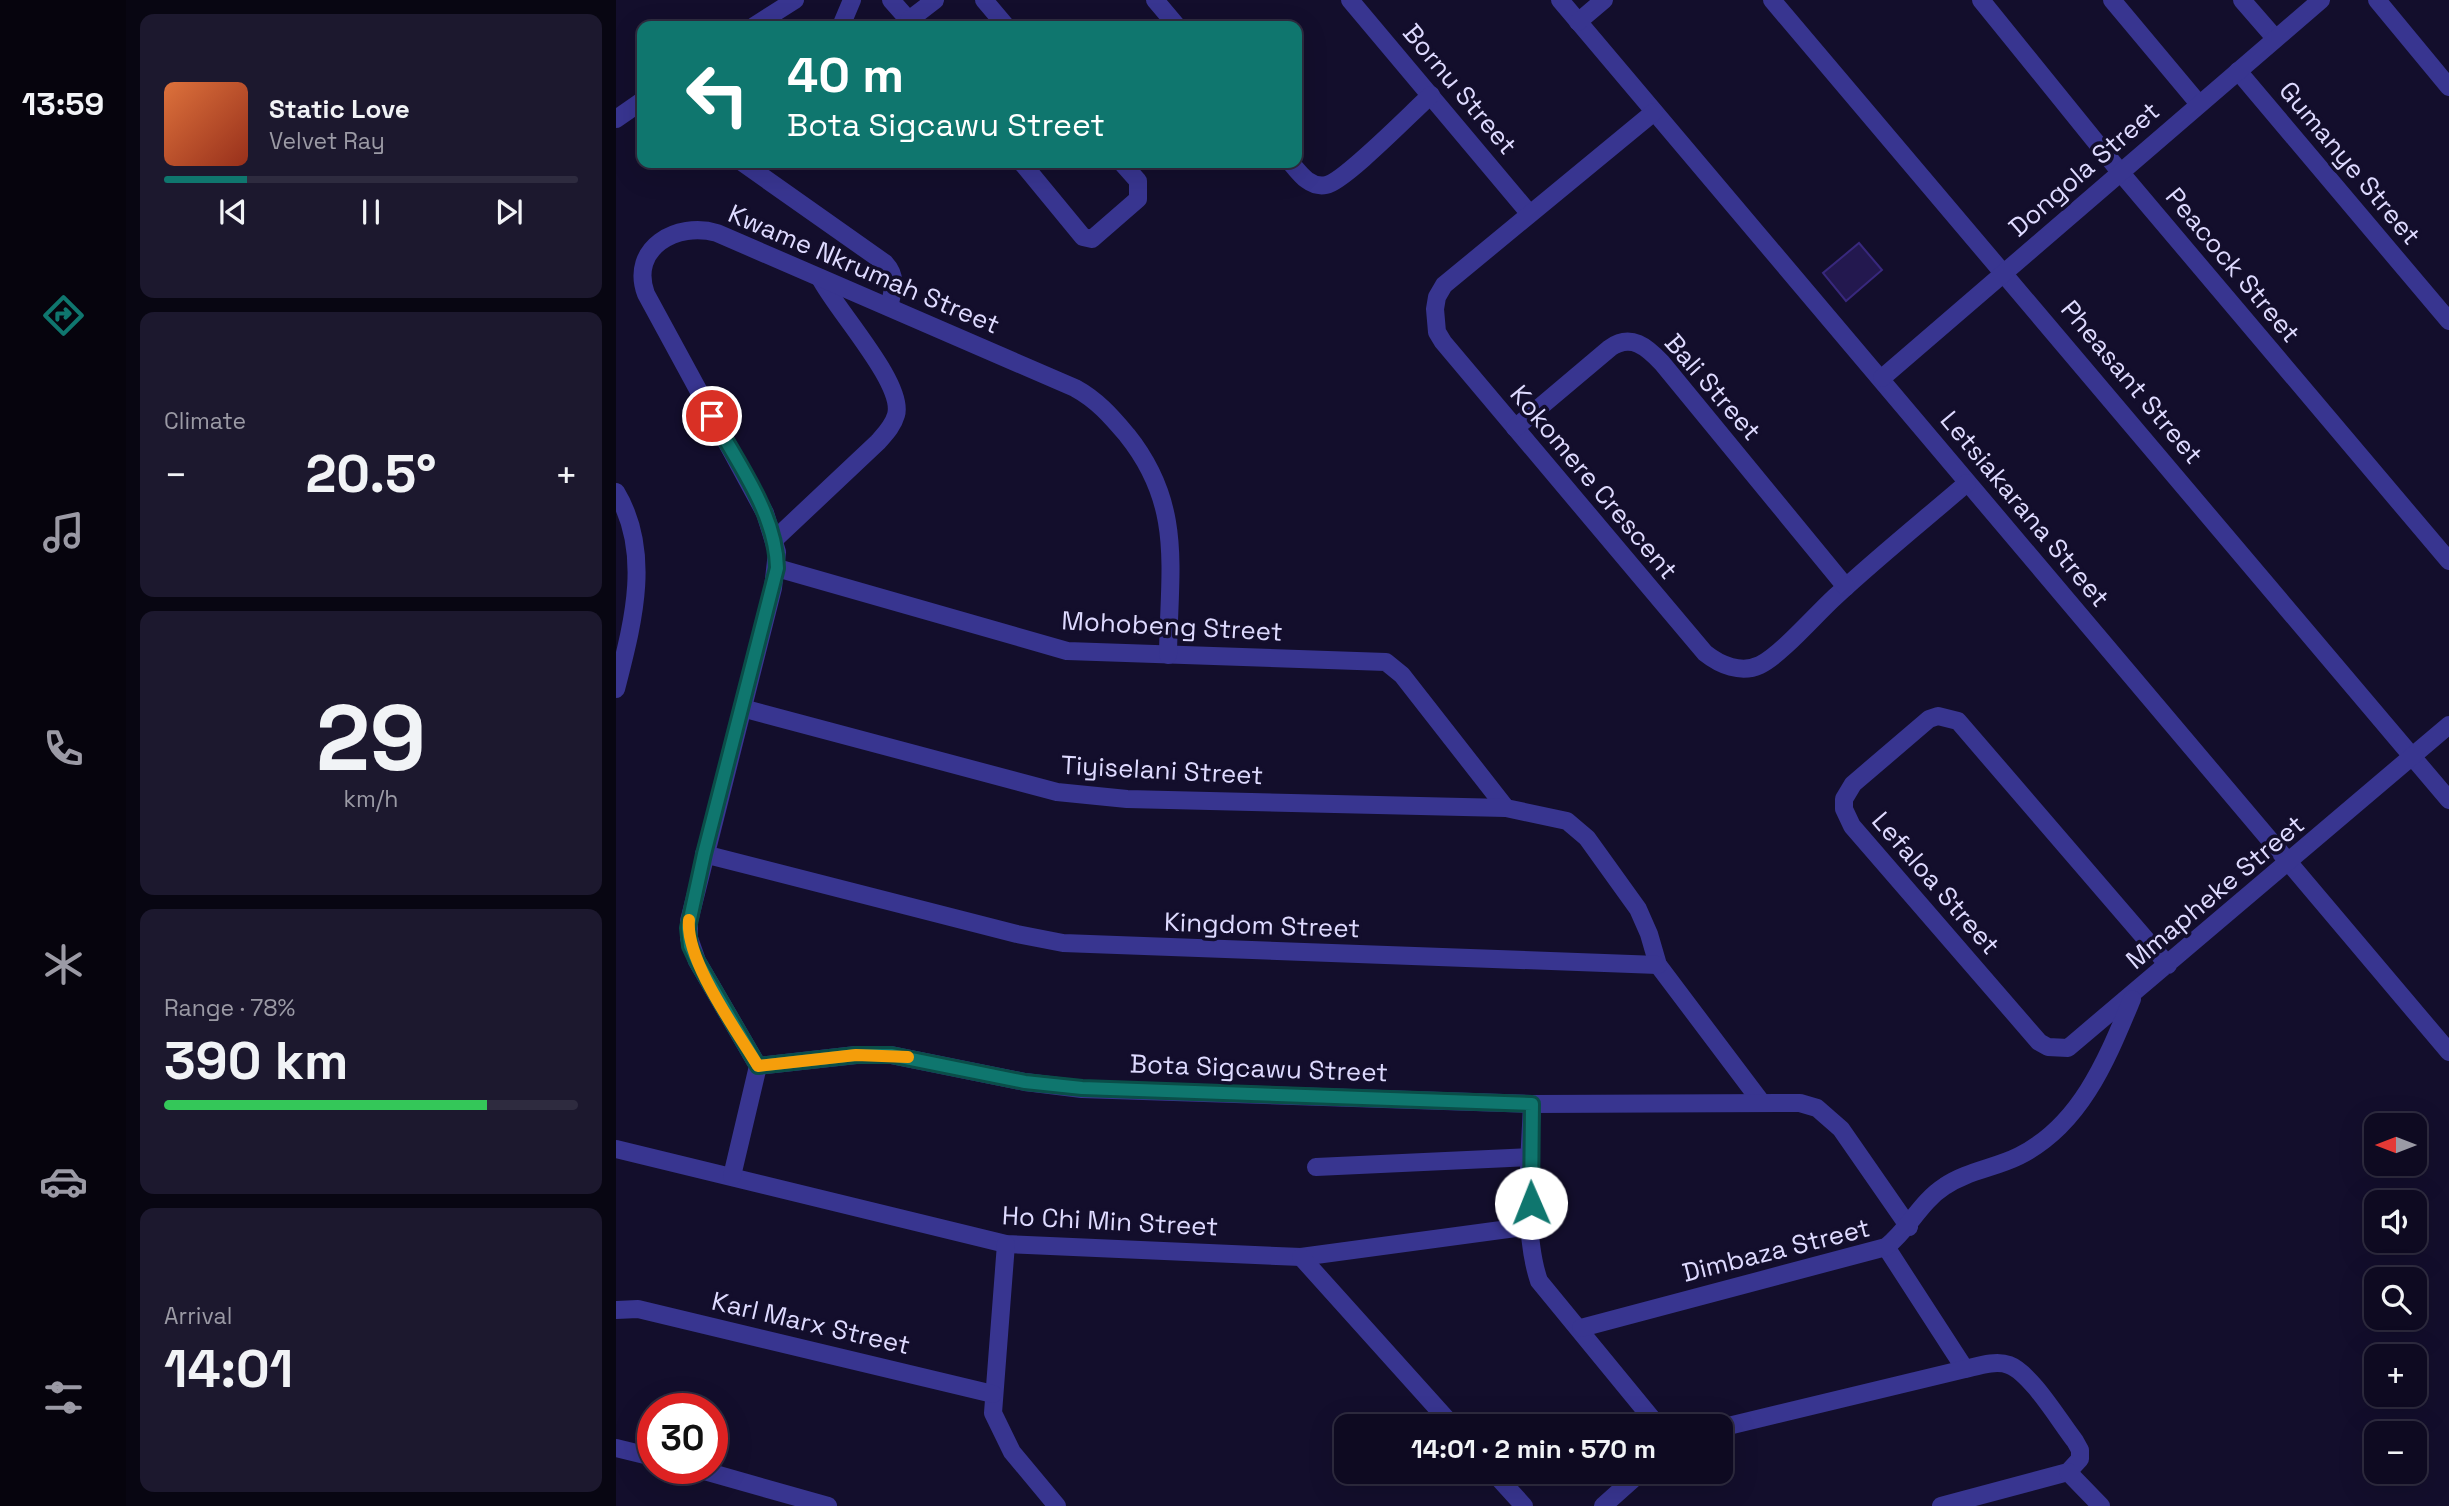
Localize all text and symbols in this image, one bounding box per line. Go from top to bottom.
street label: Bornu Street [1395,16,1525,162]
text: 40 m [787,44,904,106]
icon: left [672,49,763,140]
street label: Gumanye Street [2272,74,2428,252]
text: 13:59 [22,84,104,124]
text: Static Love [269,92,410,126]
street label: Dongola Street [2001,94,2167,244]
text: Bota Sigcawu Street [787,105,1105,145]
text: Velvet Ray [269,126,385,156]
street label: Peacock Street [2158,180,2308,350]
icon: previous [214,193,252,231]
icon: pause [352,193,390,231]
icon: next [490,193,528,231]
street label: Kwame Nkrumah Street [723,196,1005,342]
icon: directions [39,291,88,340]
street label: Pheasant Street [2053,293,2211,471]
street label: Bali Street [1657,326,1769,448]
street label: Kokomere Crescent [1503,378,1685,586]
pin [682,386,742,446]
icon: arrive [693,397,731,435]
street label: Letsiakarana Street [1933,404,2117,614]
text: Climate [164,406,246,436]
text: 20.5° [305,441,437,507]
text: − [164,451,188,499]
text: + [554,451,578,499]
icon: music [39,508,88,557]
street label: Mohobeng Street [1061,603,1283,649]
text: 29 [316,680,426,797]
icon: phone [39,724,88,773]
street label: Tiyiselani Street [1060,748,1264,792]
text: km/h [344,784,398,814]
street label: Lefaloa Street [1865,804,2007,962]
street label: Mmapheke Street [2119,807,2311,977]
street label: Kingdom Street [1163,905,1361,945]
icon: climate [39,940,88,989]
text: Range · 78% [164,993,295,1023]
text: 390 km [164,1028,348,1094]
street label: Bota Sigcawu Street [1129,1047,1389,1089]
north arrow [2364,1113,2427,1176]
map controls [2364,1113,2427,1484]
icon: car [39,1157,88,1206]
position arrow [1494,1166,1568,1240]
button: sound [2364,1190,2427,1253]
street label: Ho Chi Min Street [1001,1198,1219,1244]
street label: Dimbaza Street [1679,1210,1873,1290]
button: search [2364,1267,2427,1330]
street label: Karl Marx Street [709,1284,913,1362]
text: Arrival [164,1301,232,1331]
text: 14:01 [164,1336,293,1402]
button: + [2364,1344,2427,1407]
icon: filters [39,1373,88,1422]
speed limit sign: 30 [637,1393,728,1484]
button: − [2364,1421,2427,1484]
text: 14:01 · 2 min · 570 m [1411,1432,1656,1466]

